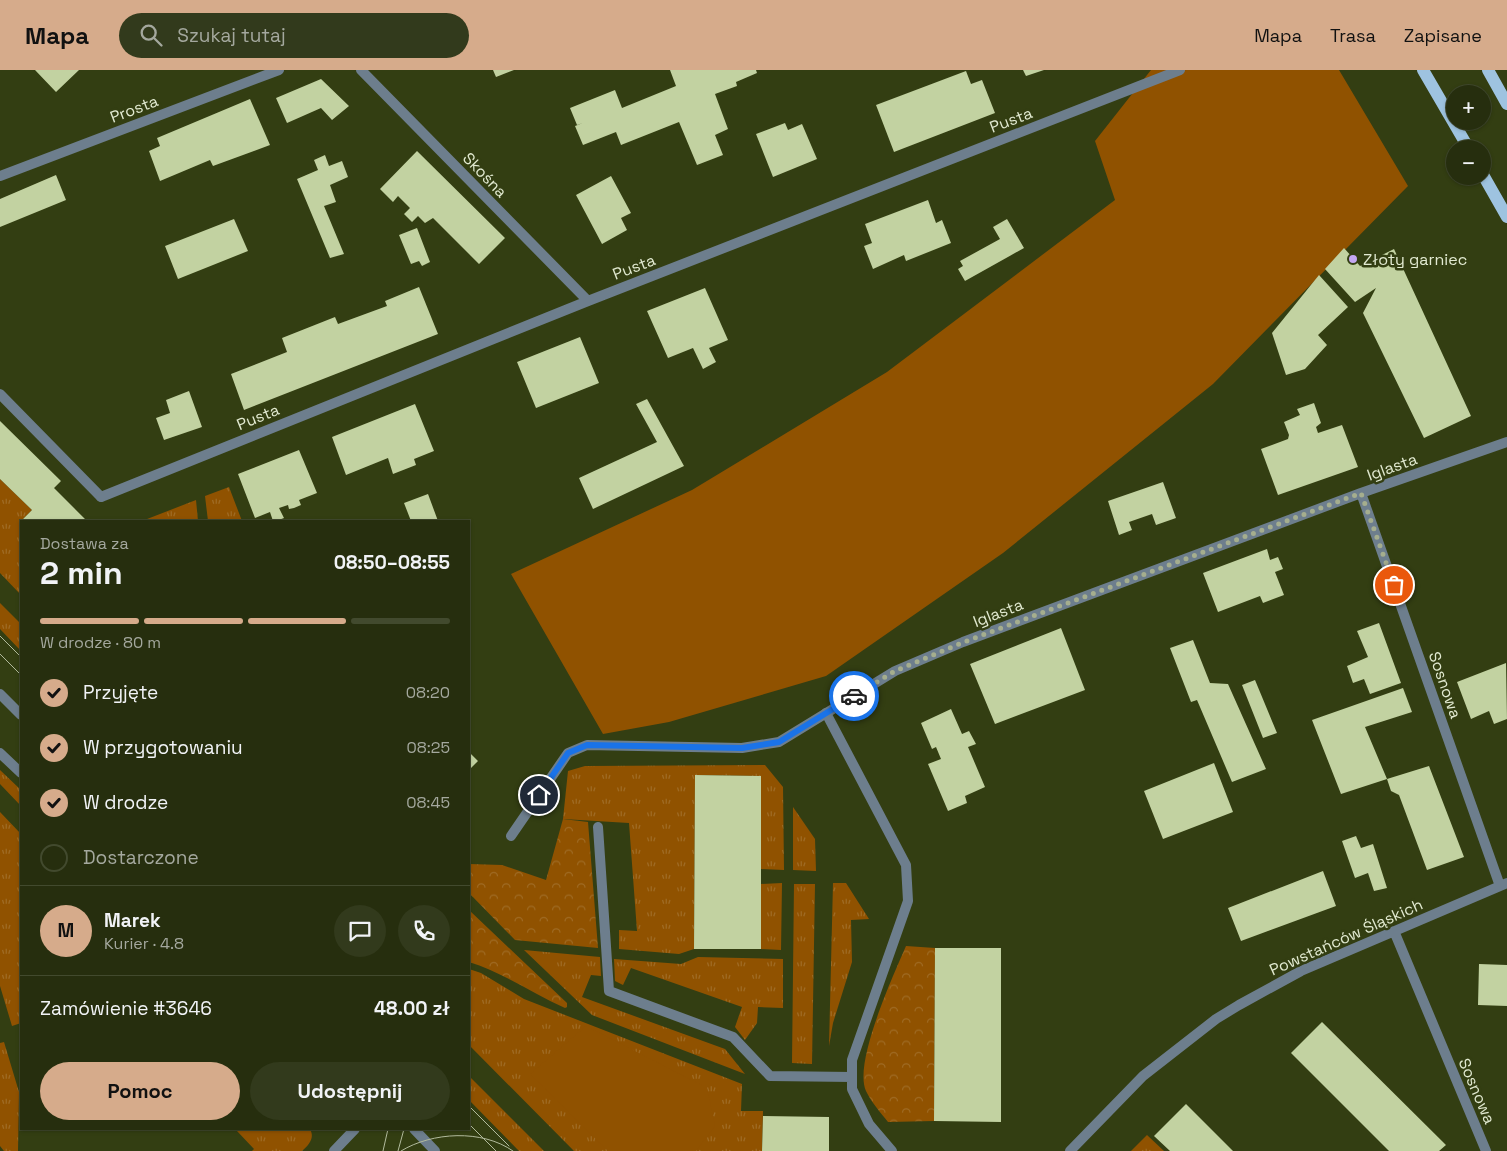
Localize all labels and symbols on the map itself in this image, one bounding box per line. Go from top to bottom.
street label: Prosta [107,90,161,128]
street label: Pusta [987,102,1035,138]
street label: Skośna [458,148,512,202]
street label: Pusta [610,249,658,285]
place label: Złoty garniec [1363,249,1467,270]
marker: Złoty garniec [1347,253,1359,265]
street label: Pusta [234,399,282,435]
street label: Iglasta [1364,448,1420,486]
pin [1373,564,1415,606]
street label: Iglasta [970,594,1026,632]
street label: Sosnowa [1424,649,1466,721]
courier [829,671,879,721]
pin [518,774,560,816]
street label: Powstańców Śląskich [1266,894,1426,980]
street label: Sosnowa [1454,1055,1500,1127]

